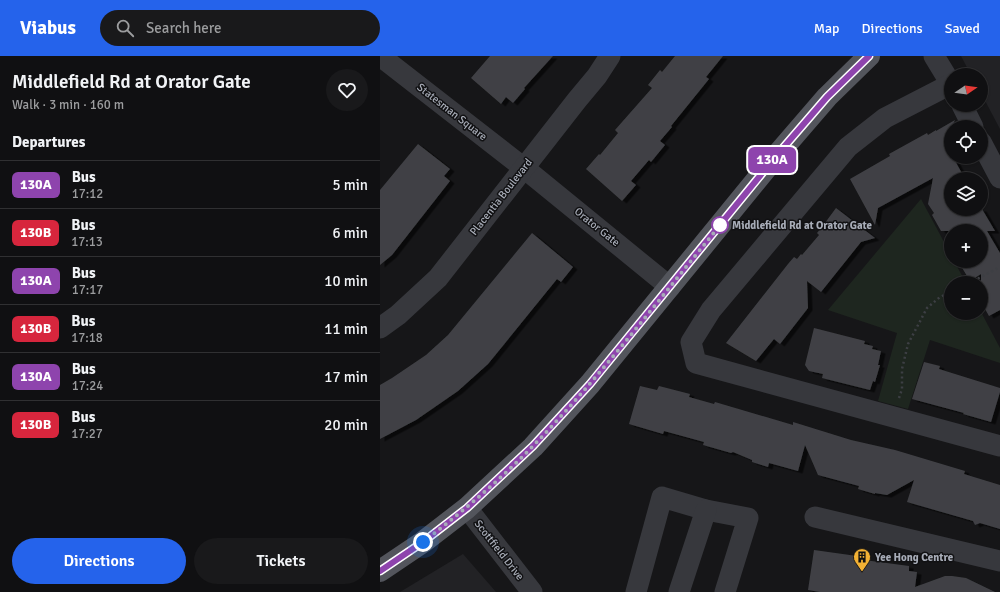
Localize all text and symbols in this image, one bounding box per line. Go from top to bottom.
search box [100,10,380,46]
text: Viabus [20,16,76,40]
icon: search [114,17,136,39]
text: Search here [146,19,222,37]
text: Map [814,20,840,37]
text: Directions [862,20,923,37]
text: Saved [945,20,980,37]
north arrow [944,68,988,112]
map controls [944,68,988,320]
button: heart [326,69,368,111]
text: Middlefield Rd at Orator Gate [12,70,251,94]
street label: Statesman Square [414,81,490,143]
text: Walk · 3 min · 160 m [12,97,124,113]
button: locate [944,120,988,164]
text: Departures [12,133,85,151]
line badge: 130A [744,147,800,173]
text: 130A [756,151,788,168]
street label: Placentia Boulevard [467,156,535,238]
text: Bus [72,168,96,186]
button: layers [944,172,988,216]
text: 130A [20,176,52,193]
text: 5 min [332,176,368,194]
text: 17:12 [72,186,103,202]
street label: Orator Gate [572,205,622,249]
text: Bus [71,216,95,234]
marker: Middlefield Rd at Orator Gate [711,216,729,234]
place label: Middlefield Rd at Orator Gate [732,219,873,232]
text: 130B [20,224,51,241]
text: 6 min [332,224,368,242]
button: + [944,224,988,268]
text: 17:13 [71,234,103,250]
text: Bus [72,264,96,282]
text: 130A [20,272,52,289]
text: 10 min [324,272,368,290]
button: − [944,276,988,320]
text: 17:17 [72,282,103,298]
text: Bus [71,312,95,330]
text: 130B [20,320,51,337]
text: 11 min [324,320,368,338]
text: 17:18 [71,330,103,346]
text: Bus [72,360,96,378]
text: 130A [20,368,52,385]
text: 17 min [324,368,368,386]
text: 17:24 [72,378,103,394]
text: Bus [71,408,95,426]
text: 130B [20,416,51,433]
text: 20 min [324,416,368,434]
text: 17:27 [71,426,103,442]
street label: Scottfield Drive [472,517,526,583]
your location [413,532,433,552]
button: Directions [12,538,186,584]
button: Tickets [194,538,368,584]
building icon: Yee Hong Centre [852,547,872,572]
place label: Yee Hong Centre [874,551,954,564]

